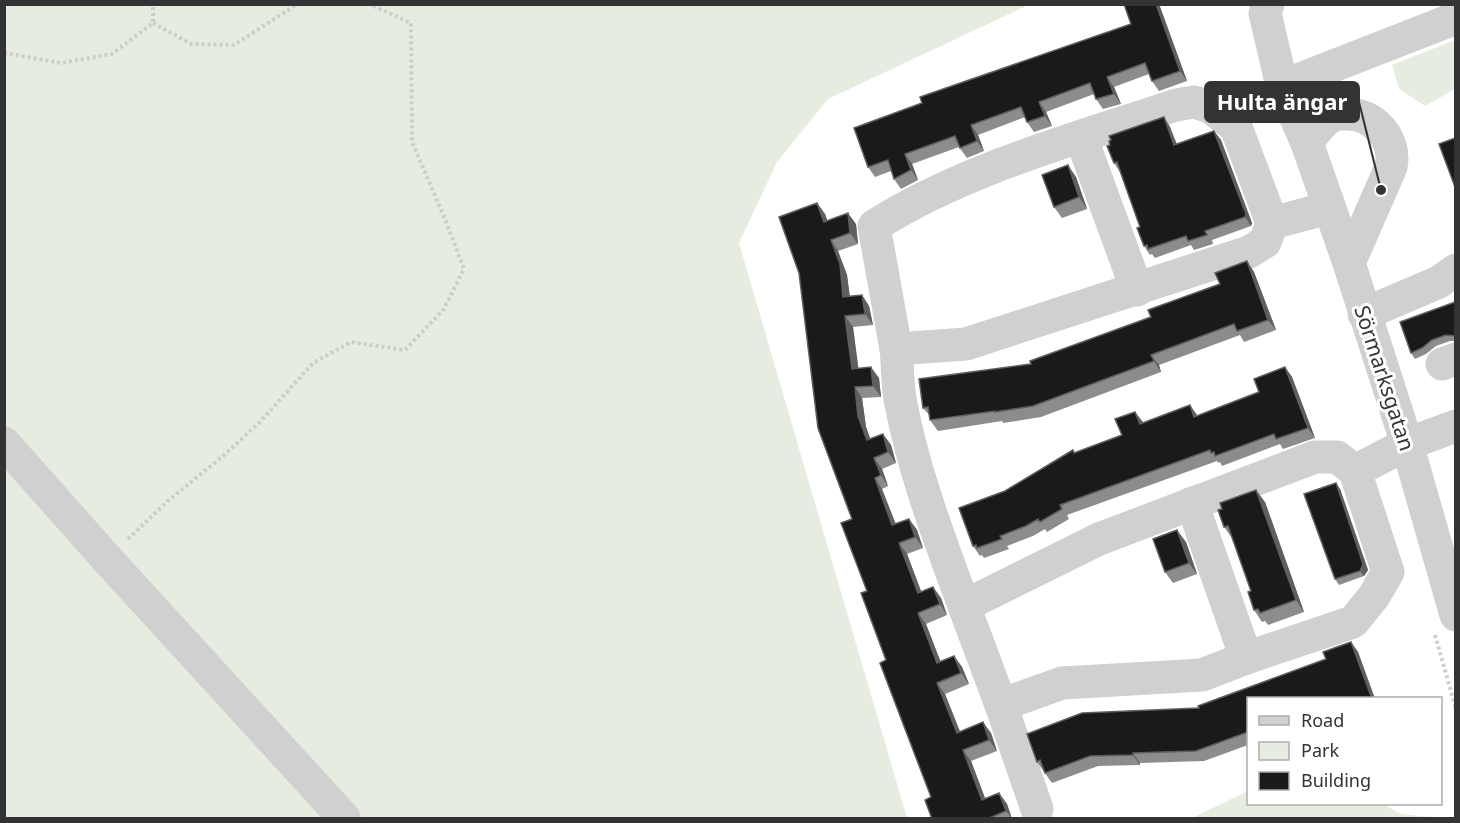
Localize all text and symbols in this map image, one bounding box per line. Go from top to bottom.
callout: Hulta ängar [1205,82,1359,122]
text: Hulta ängar [1217,86,1347,116]
street label: Sörmarksgatan [1348,302,1422,454]
legend [1247,697,1442,805]
text: Road [1301,708,1344,732]
text: Park [1301,738,1339,762]
text: Building [1301,768,1371,792]

